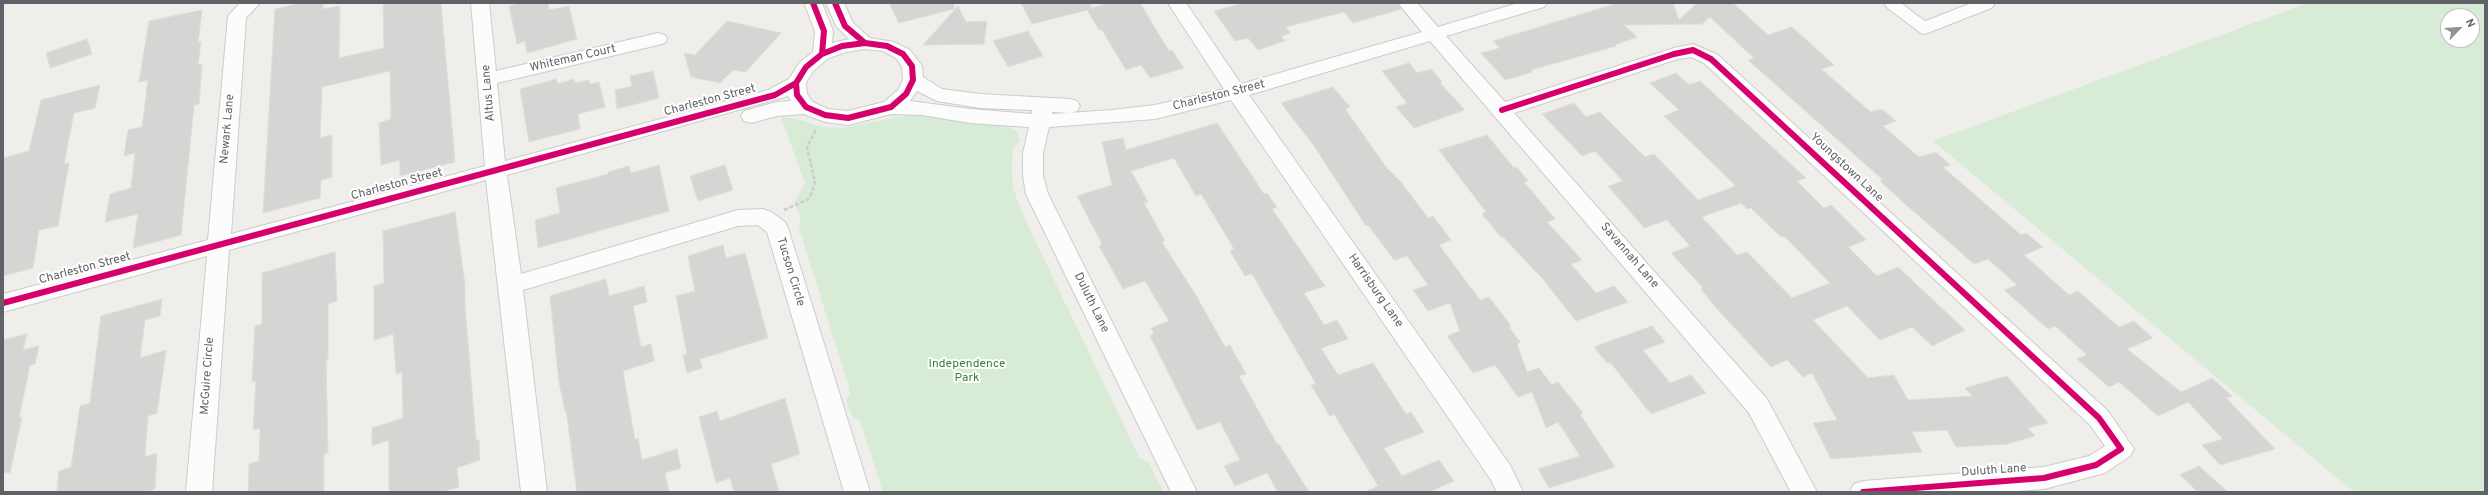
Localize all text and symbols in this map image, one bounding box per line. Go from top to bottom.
north arrow [2440,8,2480,48]
text: N [2462,17,2478,30]
street label: Whiteman Court [529,42,617,76]
street label: Altus Lane [479,64,499,122]
street label: Charleston Street [1172,78,1266,114]
street label: Charleston Street [663,82,757,120]
street label: Newark Lane [218,93,238,165]
street label: Youngstown Lane [1806,130,1886,206]
street label: Charleston Street [350,166,444,204]
street label: Savannah Lane [1597,220,1661,292]
street label: Tucson Circle [773,236,807,308]
street label: Charleston Street [38,250,132,288]
street label: Harrisburg Lane [1344,251,1406,331]
street label: Duluth Lane [1070,271,1112,335]
street label: McGuire Circle [198,337,218,415]
park label: Independence Park [929,358,1005,386]
street label: Duluth Lane [1961,462,2027,480]

